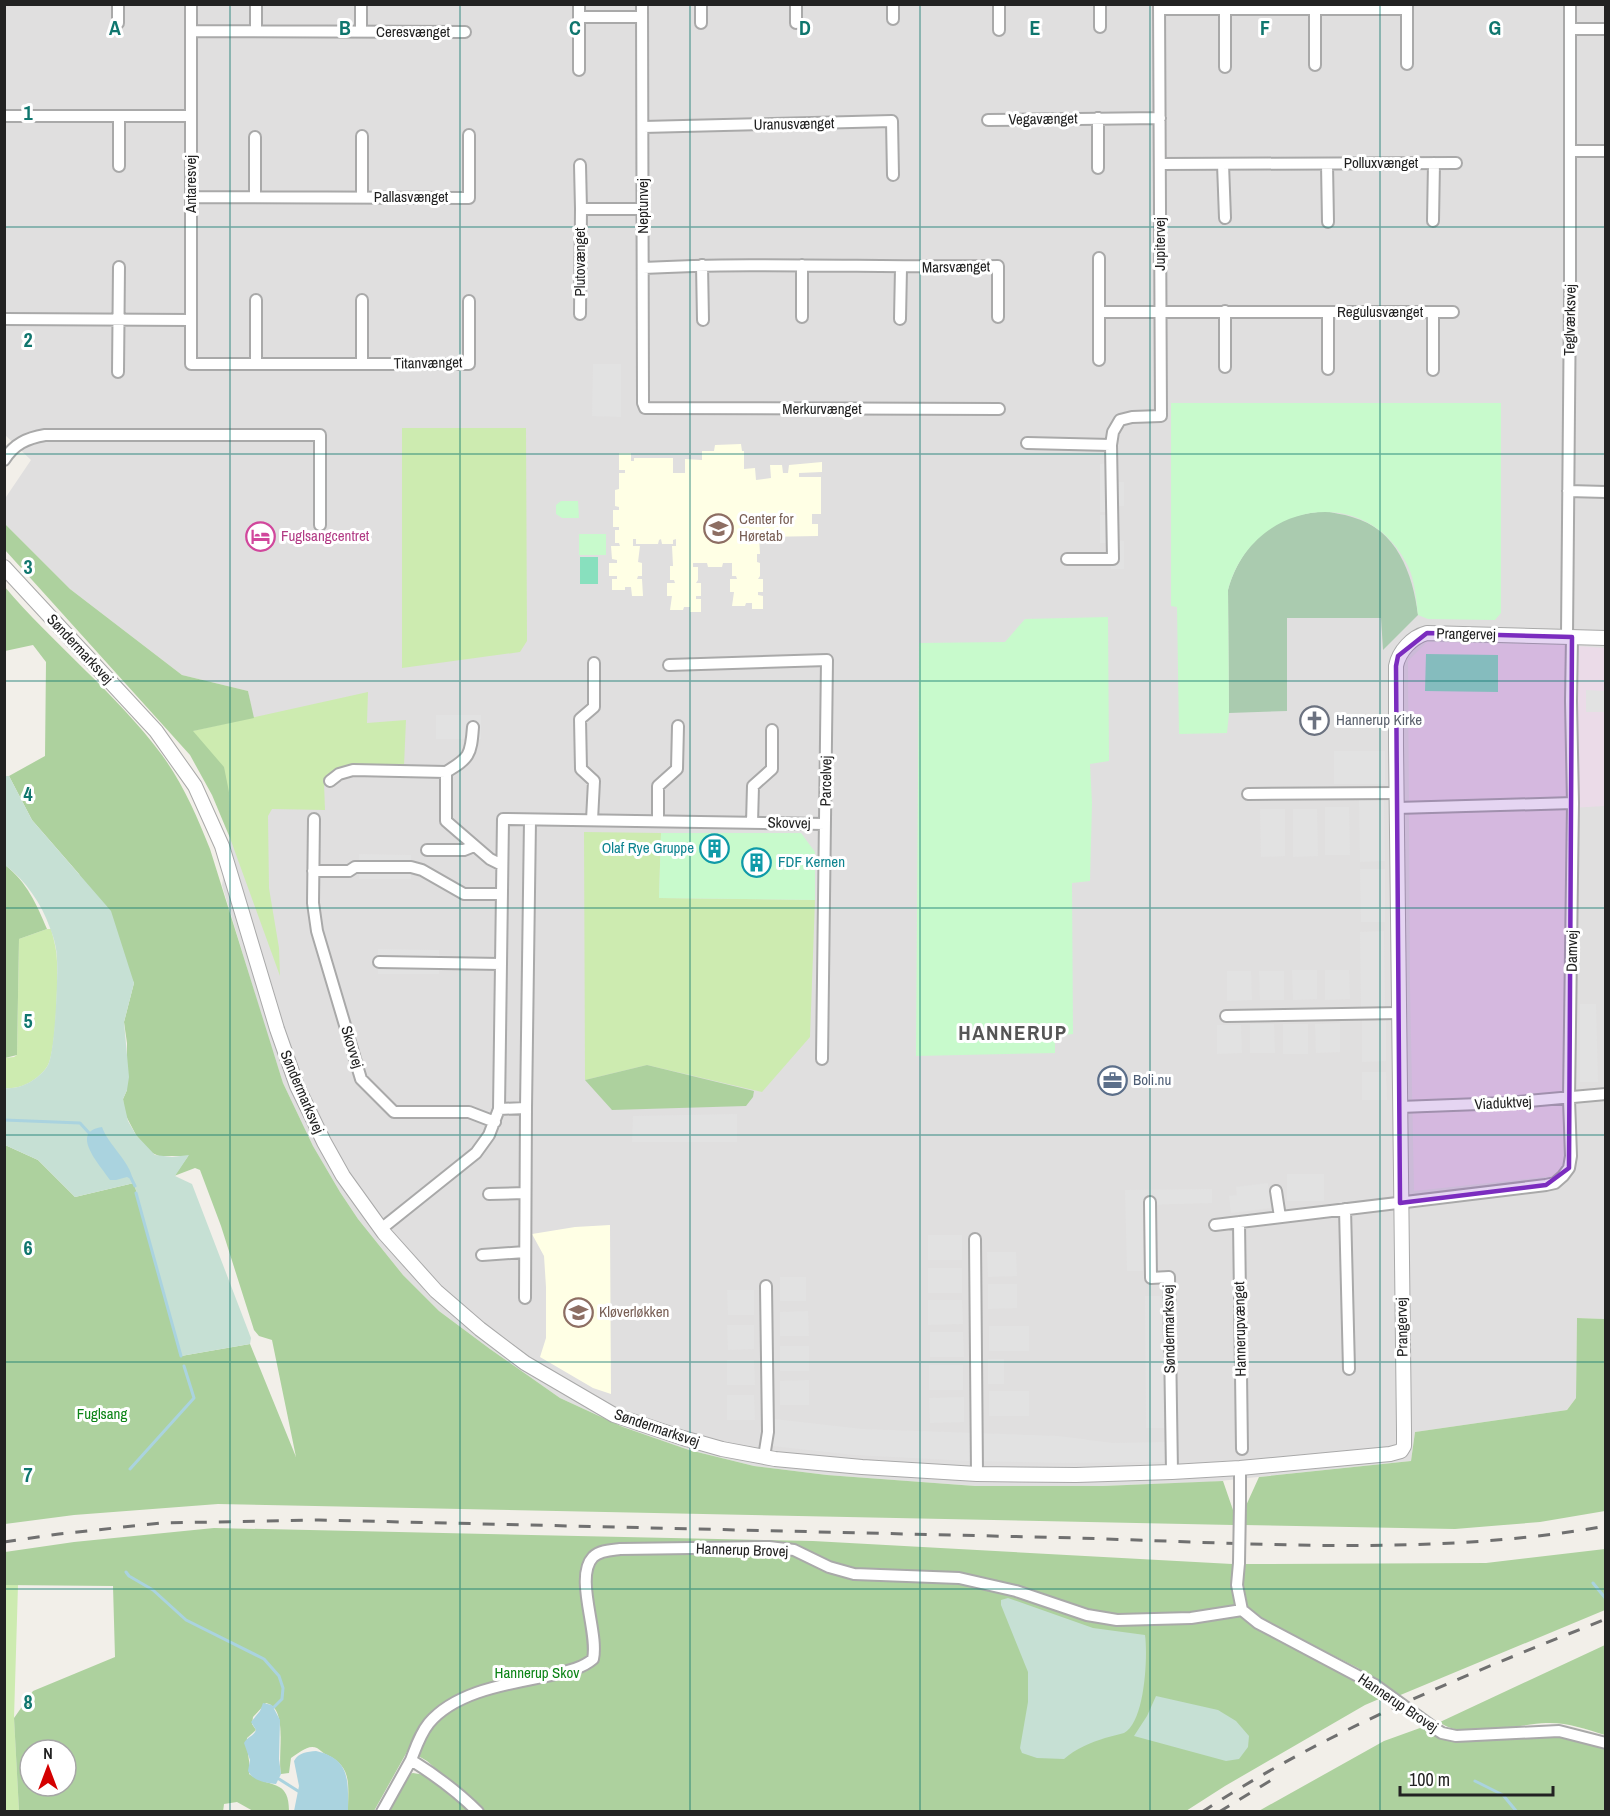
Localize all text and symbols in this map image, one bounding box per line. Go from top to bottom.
text: A [109,14,121,41]
text: B [339,14,351,41]
text: C [569,14,581,41]
text: D [799,14,811,41]
text: E [1030,14,1041,41]
text: F [1260,14,1270,41]
text: G [1489,14,1501,41]
street label: Ceresvænget [376,21,450,42]
text: 1 [23,99,33,126]
street label: Vegavænget [1008,107,1078,130]
street label: Uranusvænget [753,112,835,135]
street label: Polluxvænget [1344,152,1419,173]
street label: Antaresvej [180,155,201,214]
street label: Neptunvej [632,178,653,234]
street label: Pallasvænget [374,186,449,207]
street label: Jupitervej [1149,217,1170,271]
street label: Plutovænget [569,227,590,297]
street label: Marsvænget [922,255,991,278]
street label: Teglværksvej [1558,284,1581,356]
street label: Regulusvænget [1337,301,1424,322]
text: 2 [23,326,33,353]
street label: Titanvænget [393,351,463,374]
street label: Merkurvænget [782,398,862,419]
place label: Center for Høretab [739,508,794,546]
school or university icon: Center for Høretab [702,512,734,544]
hotel icon: Fuglsangcentret [244,520,276,552]
place label: Fuglsangcentret [281,525,370,546]
text: 3 [23,553,33,580]
street label: Søndermarksvej [42,609,118,688]
street label: Prangervej [1436,622,1496,645]
church icon: Hannerup Kirke [1299,704,1331,736]
place label: Hannerup Kirke [1336,709,1422,730]
street label: Parcelvej [815,756,836,806]
text: 4 [23,780,33,807]
street label: Skovvej [767,812,811,833]
building icon: Olaf Rye Gruppe [699,832,731,864]
place label: Olaf Rye Gruppe [602,837,694,858]
building icon: FDF Kernen [741,846,773,878]
place label: FDF Kernen [778,851,845,872]
street label: Damvej [1561,930,1582,972]
text: 5 [23,1007,33,1034]
district label: HANNERUP [958,1018,1068,1047]
street label: Skovvej [336,1023,369,1071]
street label: Søndermarksvej [275,1047,329,1137]
office icon: Boli.nu [1096,1064,1128,1096]
place label: Boli.nu [1133,1069,1171,1090]
street label: Viaduktvej [1474,1091,1532,1114]
text: 6 [23,1234,33,1261]
street label: Hannerupvænget [1228,1281,1251,1377]
street label: Søndermarksvej [1157,1284,1180,1374]
school or university icon: Kløverløkken [562,1296,594,1328]
street label: Prangervej [1390,1297,1413,1357]
place label: Kløverløkken [599,1301,669,1322]
park label: Fuglsang [77,1403,127,1424]
street label: Søndermarksvej [612,1403,703,1452]
text: 7 [23,1461,33,1488]
street label: Hannerup Brovej [696,1537,789,1562]
park label: Hannerup Skov [495,1662,580,1683]
street label: Hannerup Brovej [1354,1668,1442,1737]
text: 8 [23,1688,33,1715]
north arrow [18,1738,78,1798]
text: N [43,1742,53,1764]
scale bar [1400,1759,1553,1797]
text: 100 m [1409,1767,1450,1792]

